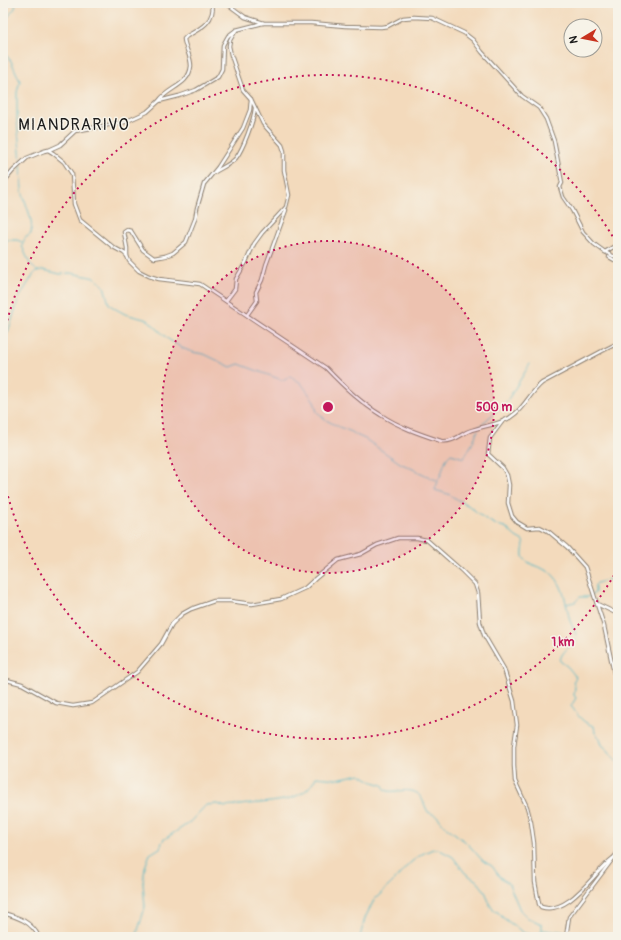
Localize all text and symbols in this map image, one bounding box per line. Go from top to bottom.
north arrow [563,18,603,58]
text: N [566,34,581,44]
district label: MIANDRARIVO [18,115,130,135]
centre of rings [321,400,335,414]
text: 500 m [476,400,512,415]
text: 1 km [552,635,575,650]

